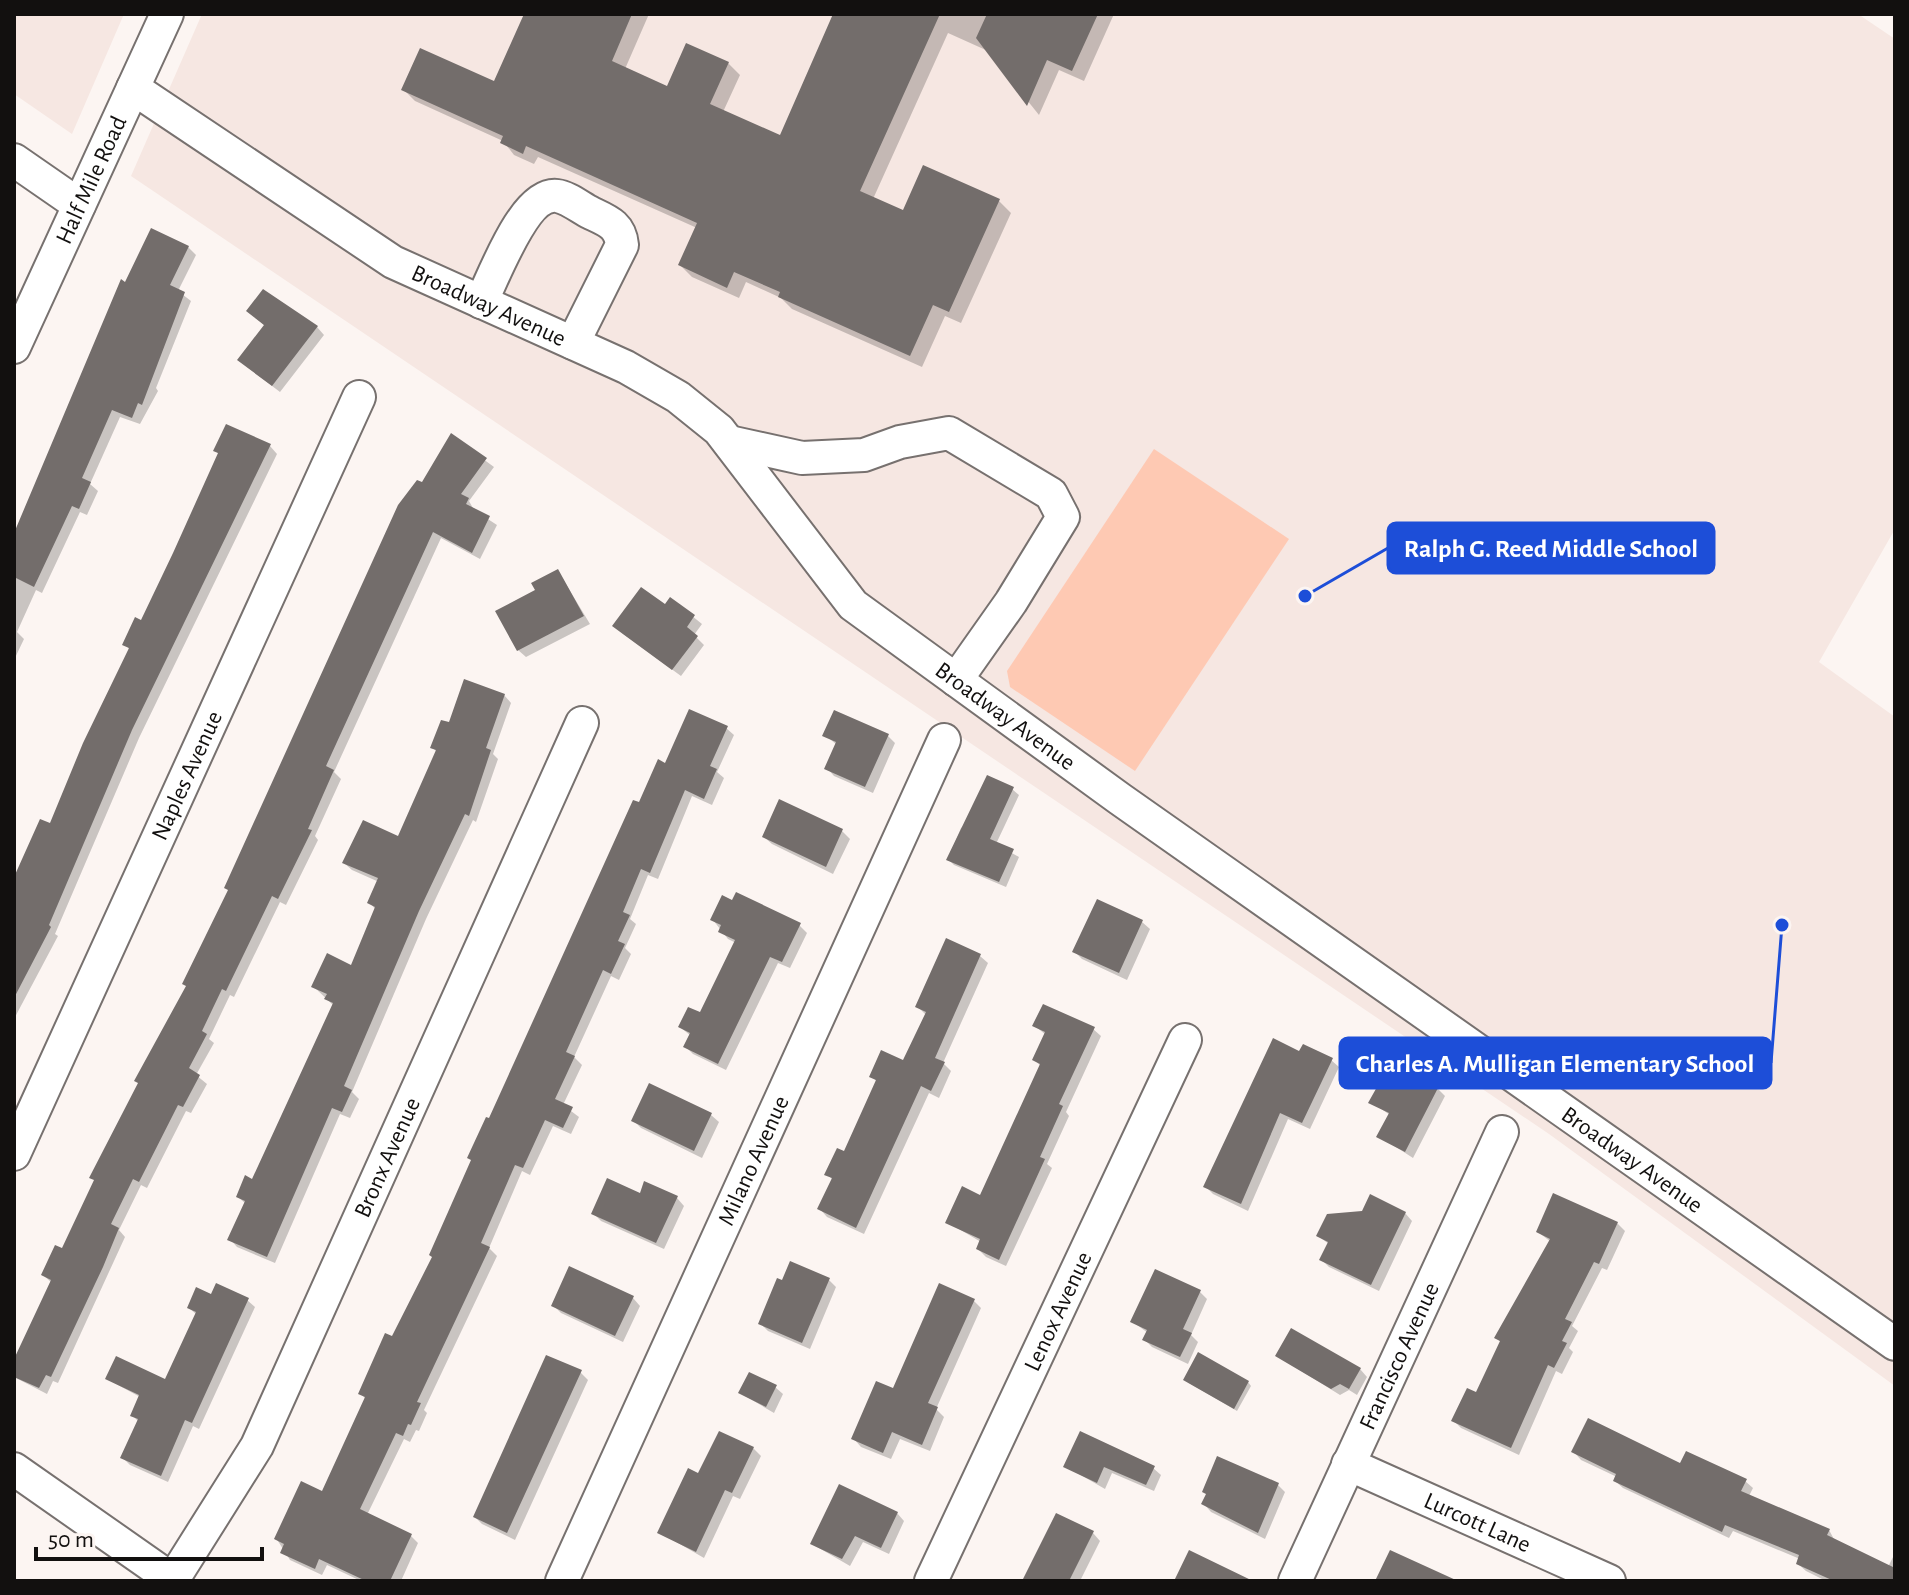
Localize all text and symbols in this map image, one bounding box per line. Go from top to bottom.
street label: Half Mile Road [52,113,131,248]
street label: Broadway Avenue [408,261,569,351]
callout: Ralph G. Reed Middle School [1388,523,1714,573]
text: Ralph G. Reed Middle School [1404,536,1698,562]
street label: Broadway Avenue [931,658,1079,775]
street label: Naples Avenue [148,708,227,844]
callout: Charles A. Mulligan Elementary School [1340,1038,1771,1088]
text: Charles A. Mulligan Elementary School [1356,1051,1754,1077]
street label: Milano Avenue [714,1092,794,1229]
street label: Bronx Avenue [350,1094,425,1221]
street label: Broadway Avenue [1557,1102,1707,1218]
street label: Lenox Avenue [1020,1248,1097,1375]
street label: Francisco Avenue [1355,1279,1444,1434]
street label: Lurcott Lane [1420,1489,1534,1557]
scale bar [36,1511,262,1561]
text: 50 m [48,1528,94,1552]

